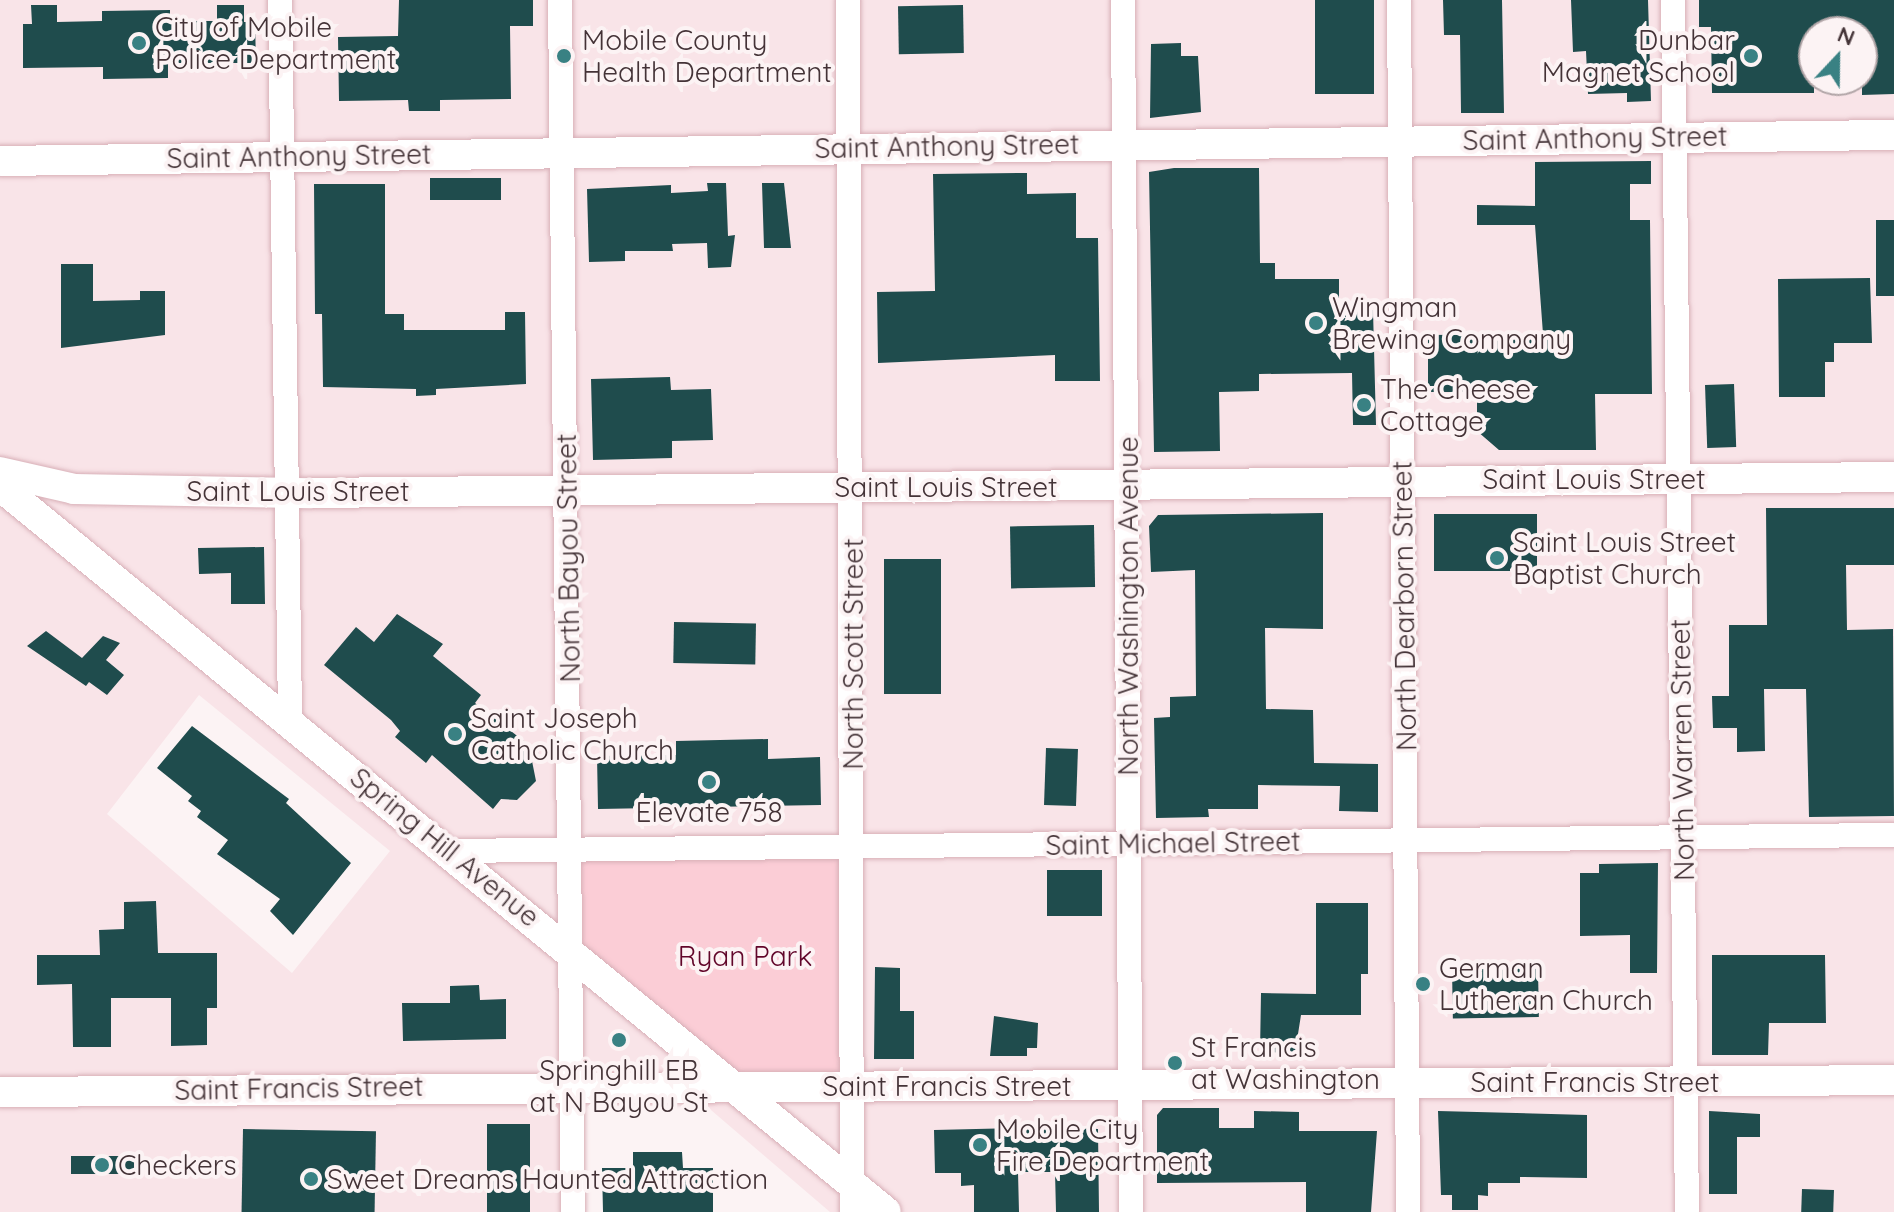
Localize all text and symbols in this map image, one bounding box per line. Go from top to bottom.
place label: City of Mobile Police Department [155,10,396,76]
north arrow [1798,16,1878,96]
text: N [1833,20,1859,52]
place label: Mobile County Health Department [582,23,832,89]
place label: Dunbar Magnet School [1542,23,1735,89]
marker: City of Mobile Police Department [130,34,148,52]
marker: Mobile County Health Department [553,45,575,67]
marker: Dunbar Magnet School [1742,47,1760,65]
street label: Saint Anthony Street [1462,119,1728,157]
street label: Saint Anthony Street [814,127,1080,165]
street label: Saint Anthony Street [166,137,432,175]
place label: Wingman Brewing Company [1332,290,1571,356]
marker: Wingman Brewing Company [1307,314,1325,332]
place label: The Cheese Cottage [1380,372,1531,438]
marker: The Cheese Cottage [1355,396,1373,414]
street label: North Bayou Street [549,433,587,683]
street label: North Washington Avenue [1111,436,1145,776]
street label: North Dearborn Street [1385,461,1423,751]
street label: Saint Louis Street [1482,462,1706,496]
street label: Saint Louis Street [834,470,1058,504]
street label: Saint Louis Street [186,474,410,508]
place label: Saint Louis Street Baptist Church [1513,525,1736,591]
street label: North Scott Street [836,538,870,770]
marker: Saint Louis Street Baptist Church [1488,549,1506,567]
street label: North Warren Street [1663,619,1701,881]
place label: Saint Joseph Catholic Church [471,701,674,767]
marker: Saint Joseph Catholic Church [446,725,464,743]
street label: Spring Hill Avenue [344,761,546,933]
marker: Elevate 758 [700,773,718,791]
place label: Elevate 758 [635,795,783,829]
street label: Saint Michael Street [1045,824,1301,862]
park label: Ryan Park [678,939,812,973]
place label: German Lutheran Church [1439,951,1653,1017]
marker: German Lutheran Church [1414,975,1432,993]
place label: St Francis at Washington [1191,1030,1380,1096]
marker: Springhill EB at N Bayou St [610,1031,628,1049]
place label: Springhill EB at N Bayou St [530,1053,708,1119]
marker: St Francis at Washington [1166,1054,1184,1072]
street label: Saint Francis Street [1470,1065,1720,1099]
street label: Saint Francis Street [174,1069,424,1107]
street label: Saint Francis Street [822,1069,1072,1103]
place label: Mobile City Fire Department [996,1112,1209,1178]
marker: Mobile City Fire Department [971,1136,989,1154]
place label: Checkers [118,1148,237,1182]
marker: Checkers [93,1156,111,1174]
place label: Sweet Dreams Haunted Attraction [327,1162,768,1196]
marker: Sweet Dreams Haunted Attraction [302,1170,320,1188]

